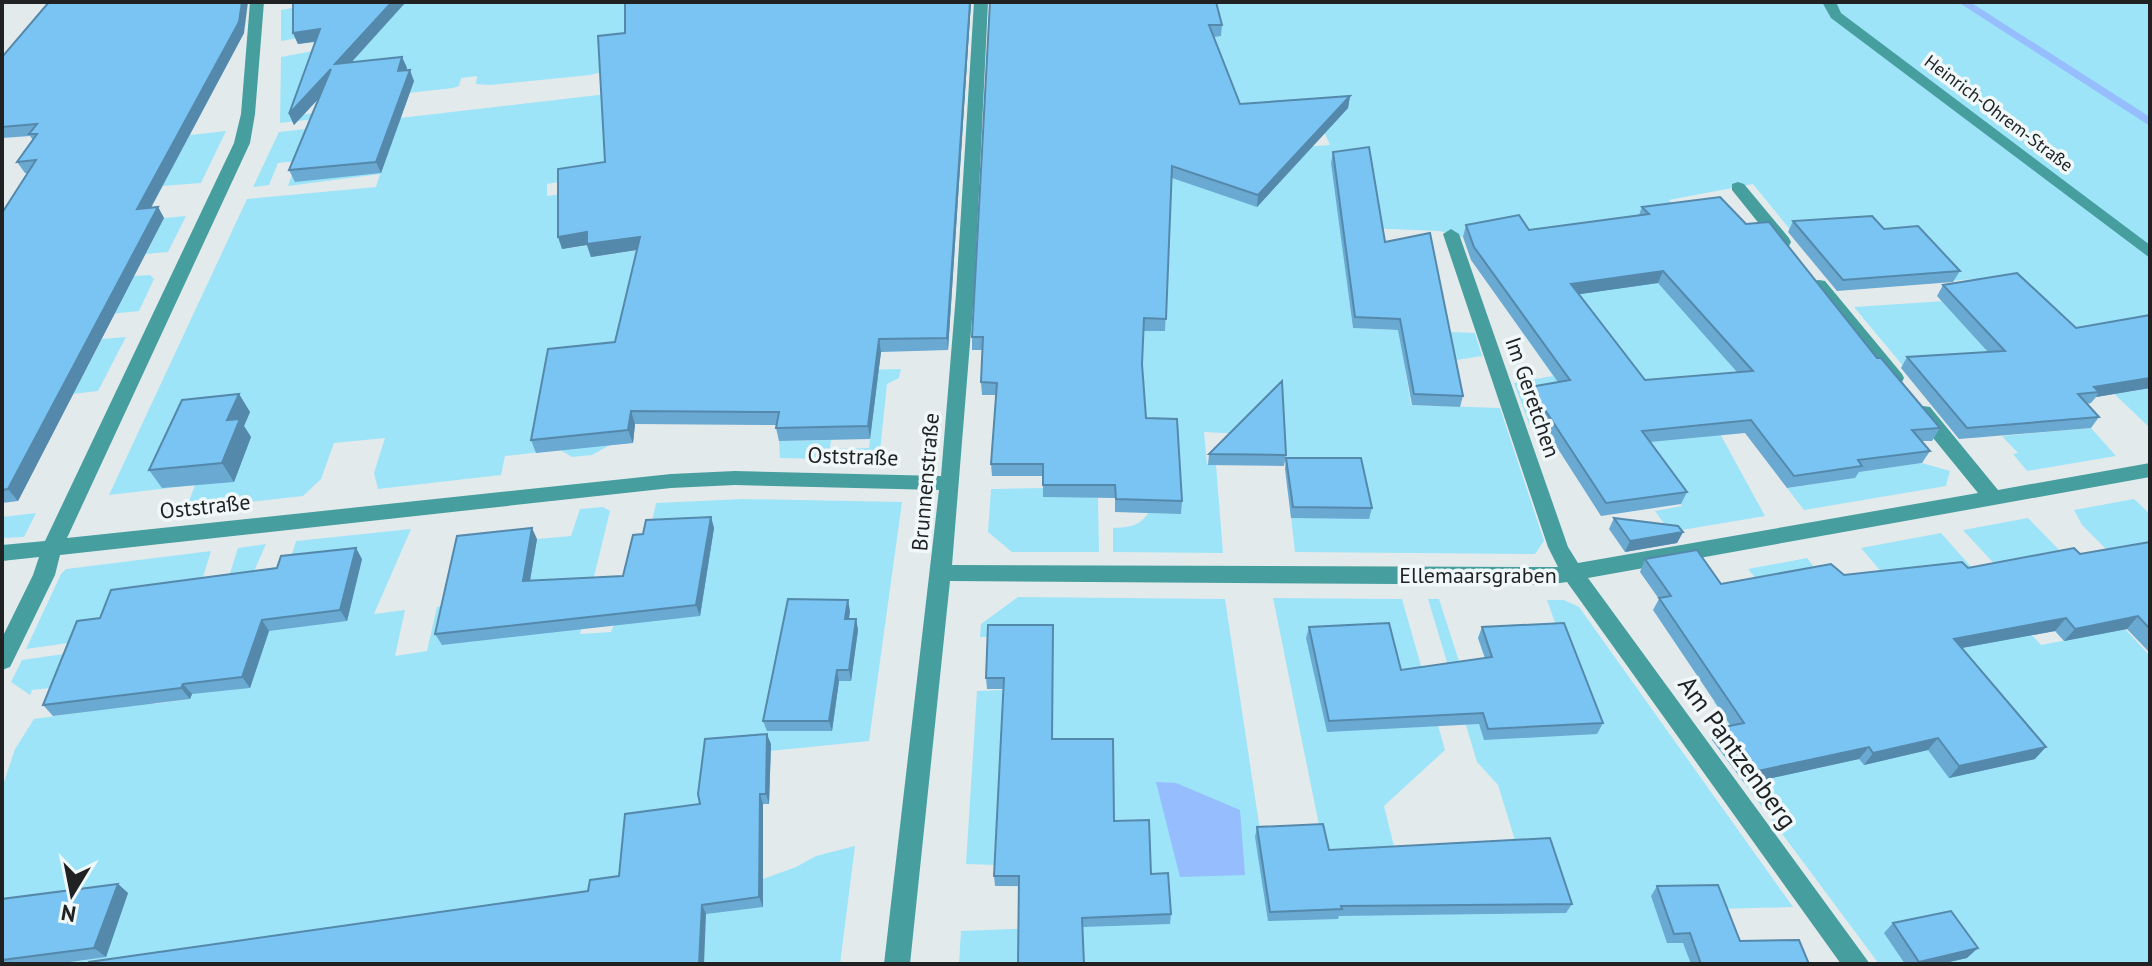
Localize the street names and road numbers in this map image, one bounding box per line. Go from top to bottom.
street label: Heinrich-Ohrem-Straße [1920,50,2078,176]
street label: Im Geretchen [1499,333,1567,461]
street label: Brunnenstraße [905,412,945,552]
street label: Oststraße [807,440,899,472]
street label: Oststraße [158,487,252,525]
street label: Ellemaarsgraben [1399,561,1557,589]
street label: Am Pantzenberg [1671,669,1805,835]

